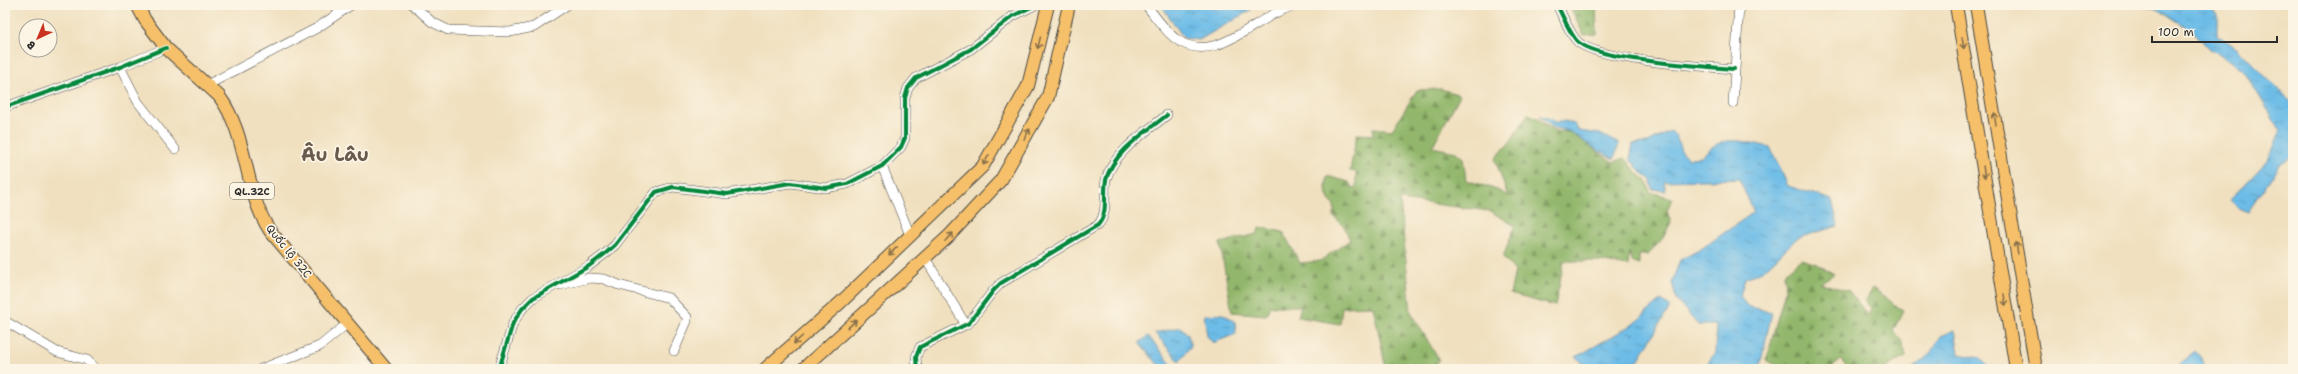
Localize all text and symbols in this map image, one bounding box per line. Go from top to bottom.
north arrow [18,18,58,58]
scale bar [2152,18,2277,44]
text: 100 m [2158,24,2194,40]
one-way arrow [1034,36,1042,49]
text: B [24,37,39,53]
one-way arrow [1959,37,1967,50]
one-way arrow [1991,113,1999,126]
one-way arrow [1024,128,1031,140]
district label: Âu Lâu [301,142,369,167]
one-way arrow [981,154,989,166]
one-way arrow [1980,165,1988,178]
road number: QL.32C [230,183,274,199]
street label: Quốc lộ 32C [262,221,315,281]
one-way arrow [944,232,954,241]
one-way arrow [2012,241,2020,254]
one-way arrow [888,247,898,256]
one-way arrow [2001,293,2009,306]
one-way arrow [847,319,857,328]
one-way arrow [793,335,803,344]

